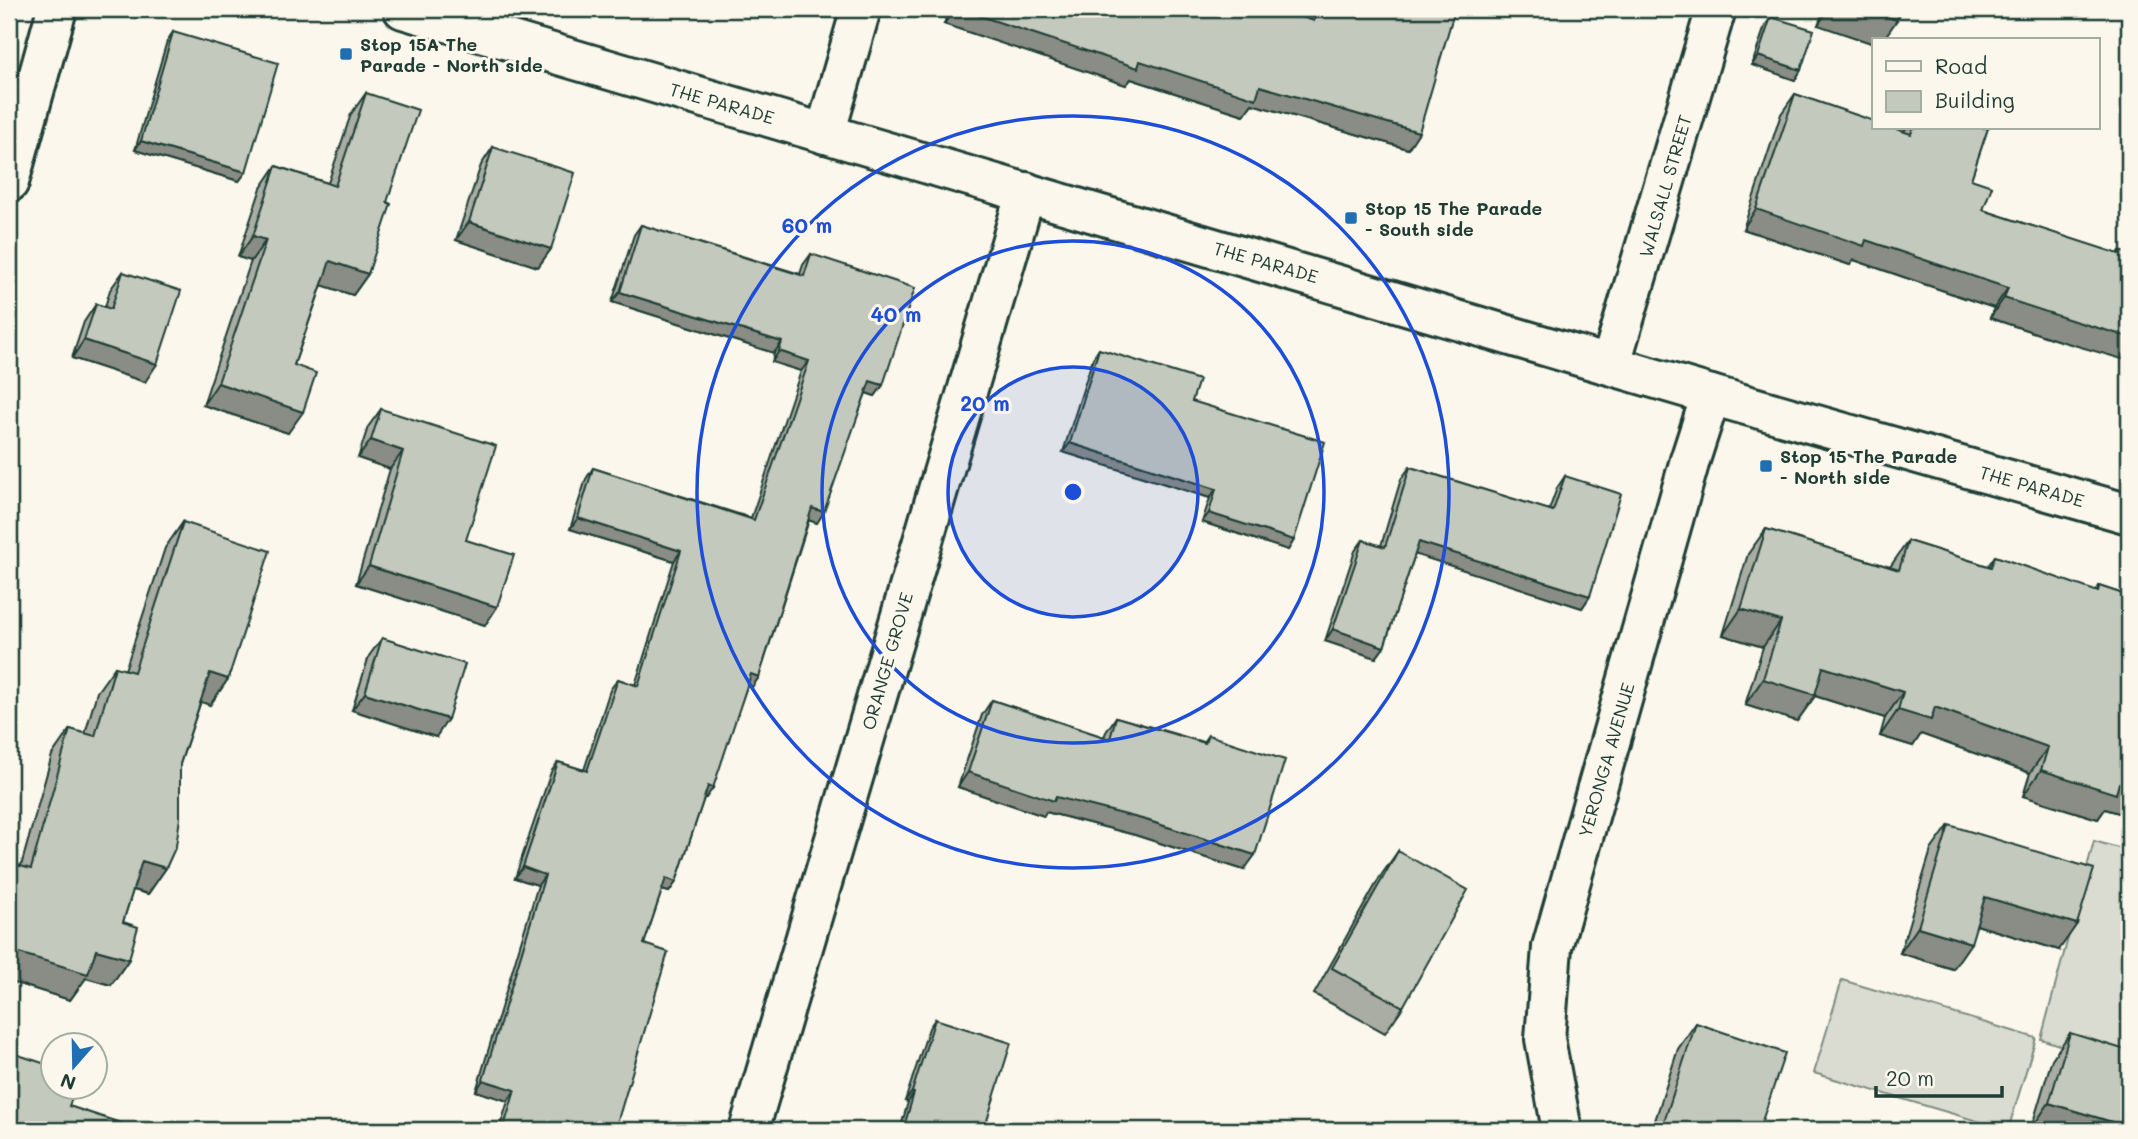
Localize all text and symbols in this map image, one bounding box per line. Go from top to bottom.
place label: Stop 15A The Parade - North side [360,32,543,77]
legend [1872,38,2100,130]
marker: Stop 15A The Parade - North side [338,46,354,62]
text: Road [1935,52,1987,79]
street label: THE PARADE [667,77,777,129]
text: Building [1935,86,2015,113]
street label: WALSALL STREET [1633,112,1697,260]
place label: Stop 15 The Parade - South side [1365,196,1542,241]
marker: Stop 15 The Parade - South side [1343,210,1359,226]
text: 60 m [782,211,832,238]
street label: THE PARADE [1211,236,1321,288]
text: 40 m [870,300,922,327]
text: 20 m [960,389,1010,416]
place label: Stop 15 The Parade - North side [1780,444,1957,489]
marker: Stop 15 The Parade - North side [1758,458,1774,474]
street label: THE PARADE [1977,460,2087,512]
centre of rings [1061,480,1085,504]
street label: ORANGE GROVE [856,589,918,733]
street label: YERONGA AVENUE [1572,680,1640,840]
north arrow [38,1030,108,1100]
scale bar [1876,1055,2002,1099]
text: 20 m [1886,1064,1934,1091]
text: N [57,1068,79,1097]

